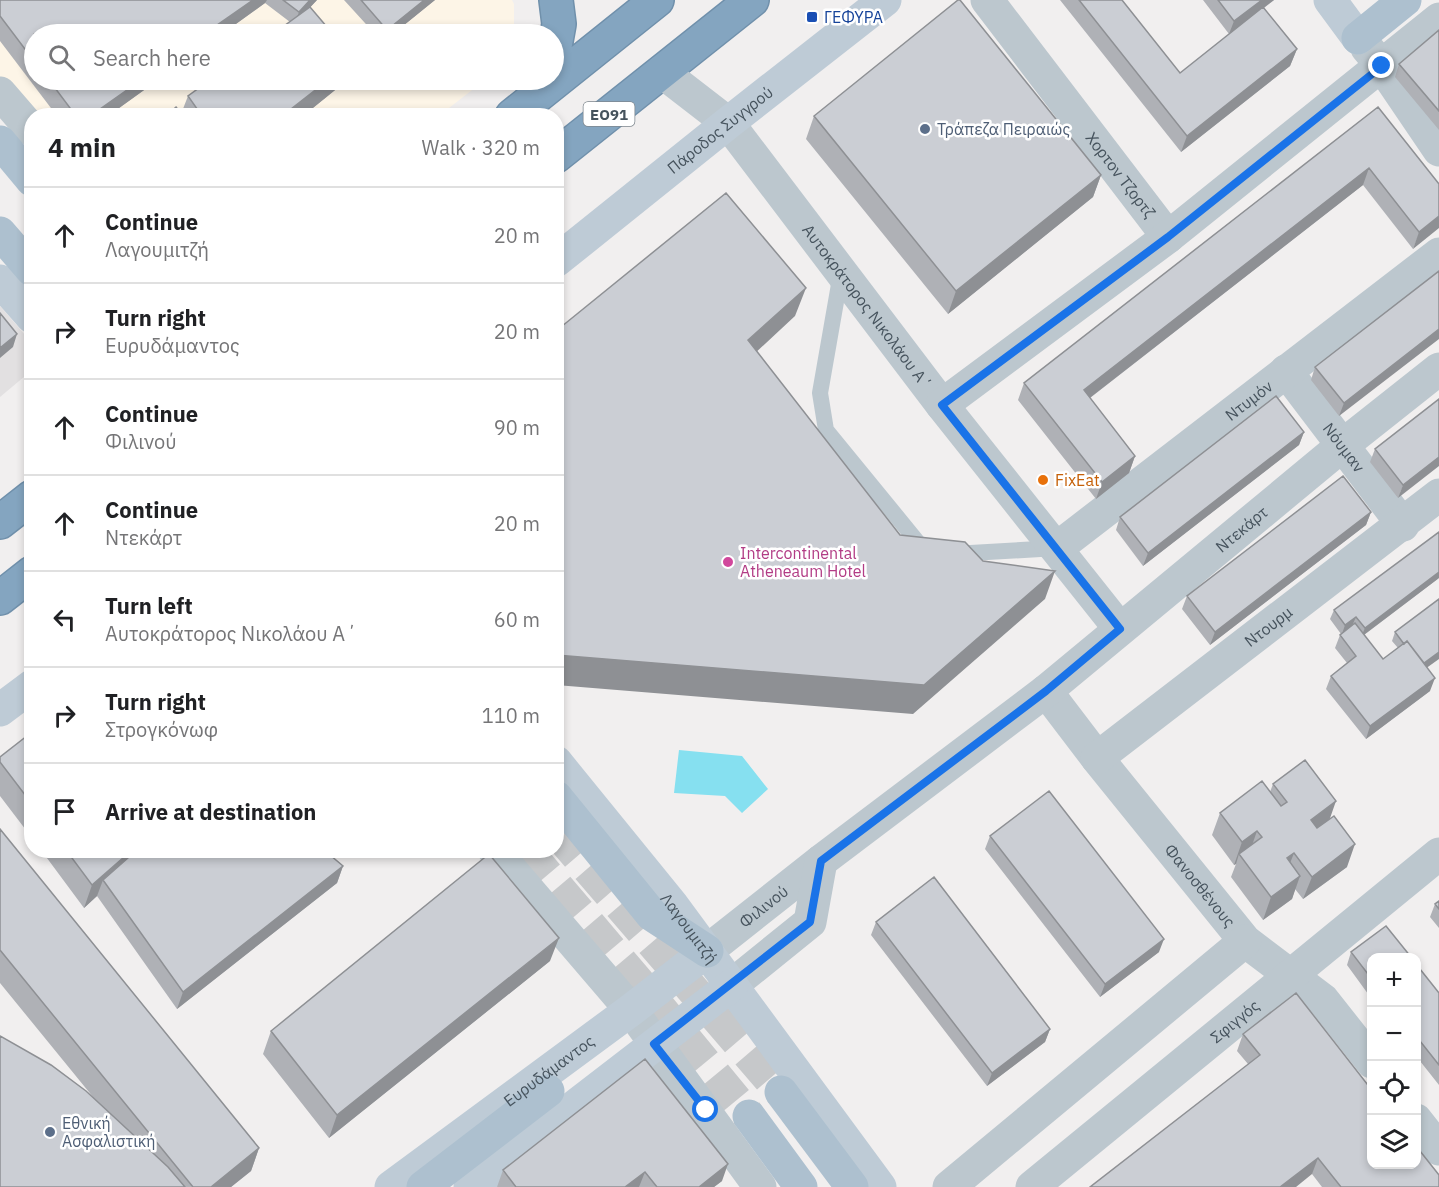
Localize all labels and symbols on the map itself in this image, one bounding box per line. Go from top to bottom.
place label: ΓΕΦΥΡΑ [824,7,883,27]
marker: ΓΕΦΥΡΑ [805,10,819,24]
route end [1368,52,1394,78]
street label: Πάροδος Συγγρού [663,82,777,178]
road number: ΕΟ91 [584,102,634,126]
place label: Τράπεζα Πειραιώς [937,119,1070,139]
marker: Τράπεζα Πειραιώς [918,122,932,136]
street label: Χορτον Τζορτζ [1082,128,1160,222]
street label: Αυτοκράτορος Νικολάου Α΄ [798,220,936,393]
street label: Ντυμόν [1221,376,1276,425]
street label: Νόυμαν [1319,419,1369,476]
place label: FixEat [1055,470,1100,490]
marker: FixEat [1036,473,1050,487]
street label: Ντεκάρτ [1211,501,1272,557]
place label: Intercontinental Atheneaum Hotel [740,543,866,581]
marker: Intercontinental Atheneaum Hotel [721,555,735,569]
street label: Ντουρμ [1240,602,1296,651]
street label: Φανοσθένους [1160,840,1240,931]
street label: Φιλινού [735,881,792,932]
street label: Λαγουμιτζή [656,889,722,968]
street label: Σφιγγός [1206,995,1264,1047]
street label: Ευρυδάμαντος [499,1030,598,1111]
route start [692,1096,718,1122]
place label: Εθνική Ασφαλιστική [62,1113,155,1151]
marker: Εθνική Ασφαλιστική [43,1125,57,1139]

